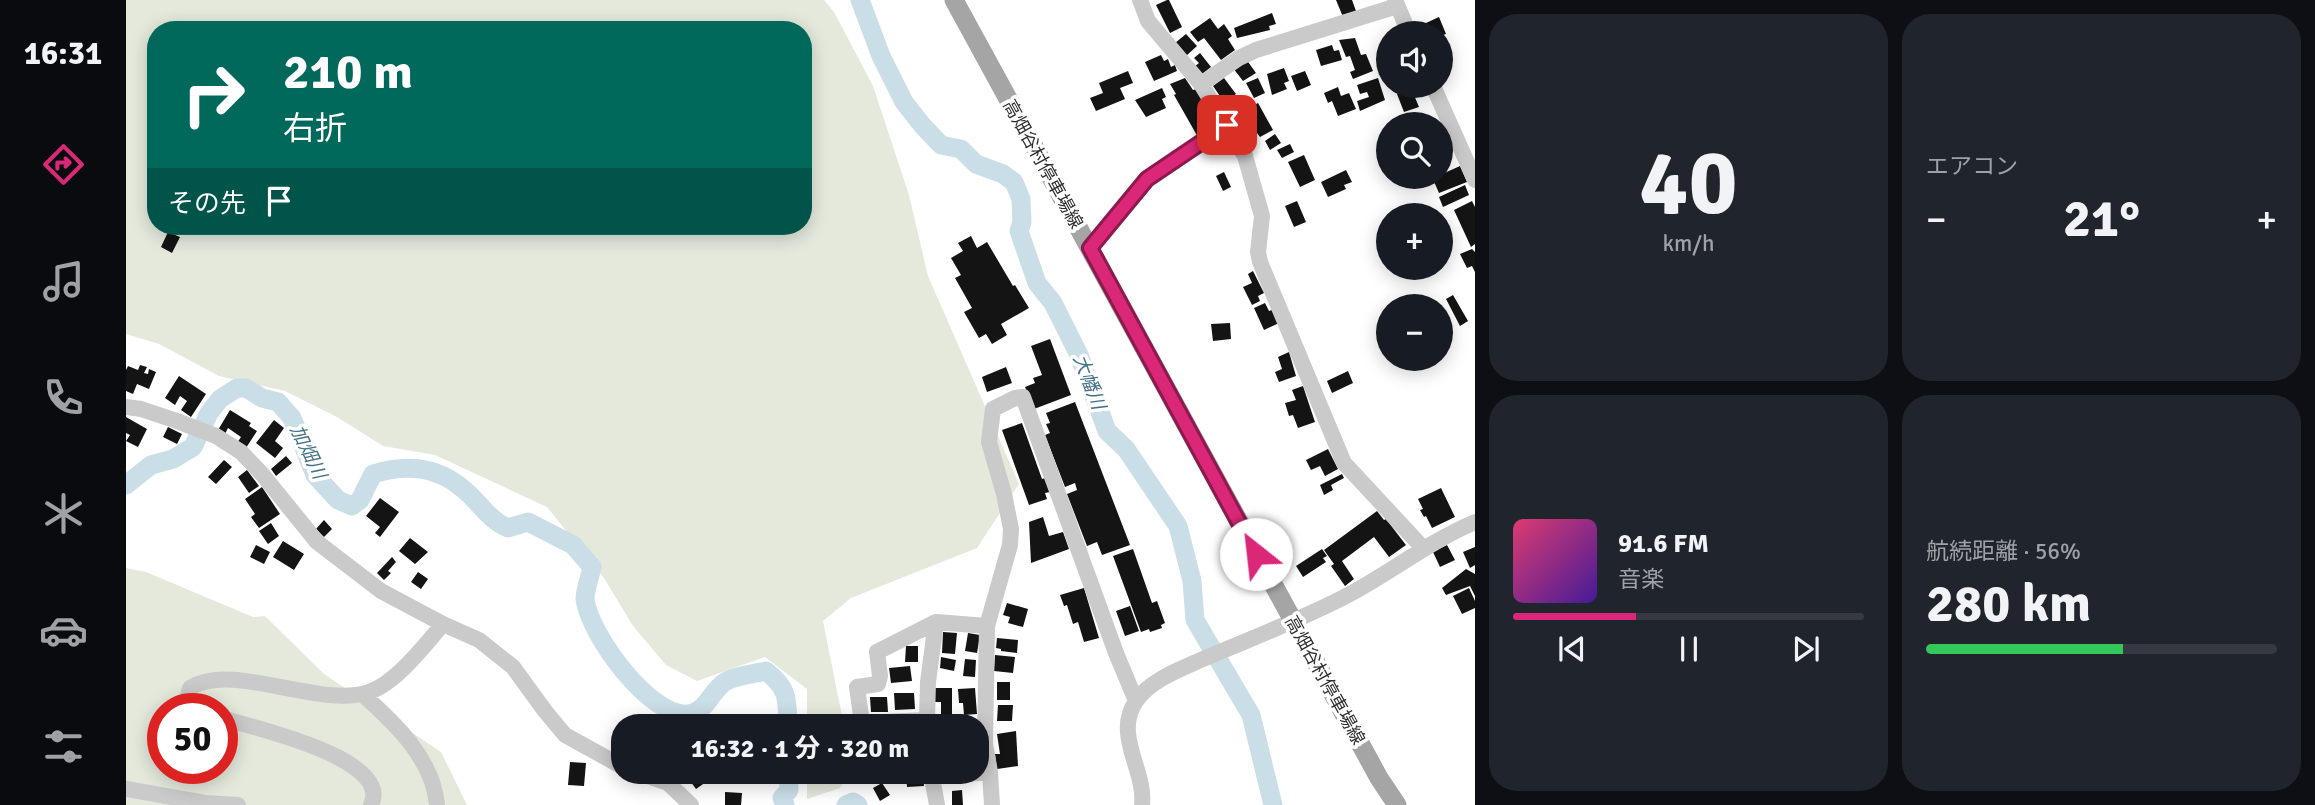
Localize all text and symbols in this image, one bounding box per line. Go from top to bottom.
map controls [1376,21,1453,371]
button: sound [1376,21,1453,98]
text: 16:31 [24,34,102,73]
text: 210 m [283,42,413,102]
icon: right [168,49,259,140]
pin [1197,95,1257,155]
street label: 高畑谷村停車場線 [998,96,1088,232]
icon: arrive [1208,106,1246,144]
text: 右折 [283,109,347,148]
button: search [1376,112,1453,189]
text: 40 [1639,127,1738,240]
icon: directions [39,140,88,189]
text: エアコン [1926,152,2018,181]
icon: arrive [260,182,298,220]
text: 21° [2063,187,2140,251]
text: その先 [168,188,246,220]
text: − [1926,196,1947,243]
text: + [2256,196,2277,243]
button: + [1376,203,1453,280]
text: km/h [1662,229,1715,258]
icon: music [39,257,88,306]
button: − [1376,294,1453,371]
water label: 大幡川 [1068,351,1111,415]
icon: phone [39,373,88,422]
water label: 加畑川 [285,421,332,485]
icon: climate [39,489,88,538]
position arrow [1219,517,1293,591]
text: 91.6 FM [1618,528,1709,560]
text: 航続距離 · 56% [1926,537,2081,566]
text: 音楽 [1618,565,1664,594]
text: 280 km [1926,572,2091,636]
icon: car [39,606,88,655]
street label: 高畑谷村停車場線 [1280,612,1370,748]
icon: previous [1553,630,1591,668]
icon: pause [1670,630,1708,668]
icon: next [1787,630,1825,668]
speed limit sign: 50 [147,693,238,784]
icon: filters [39,722,88,771]
text: 16:32 · 1 分 · 320 m [691,733,909,765]

